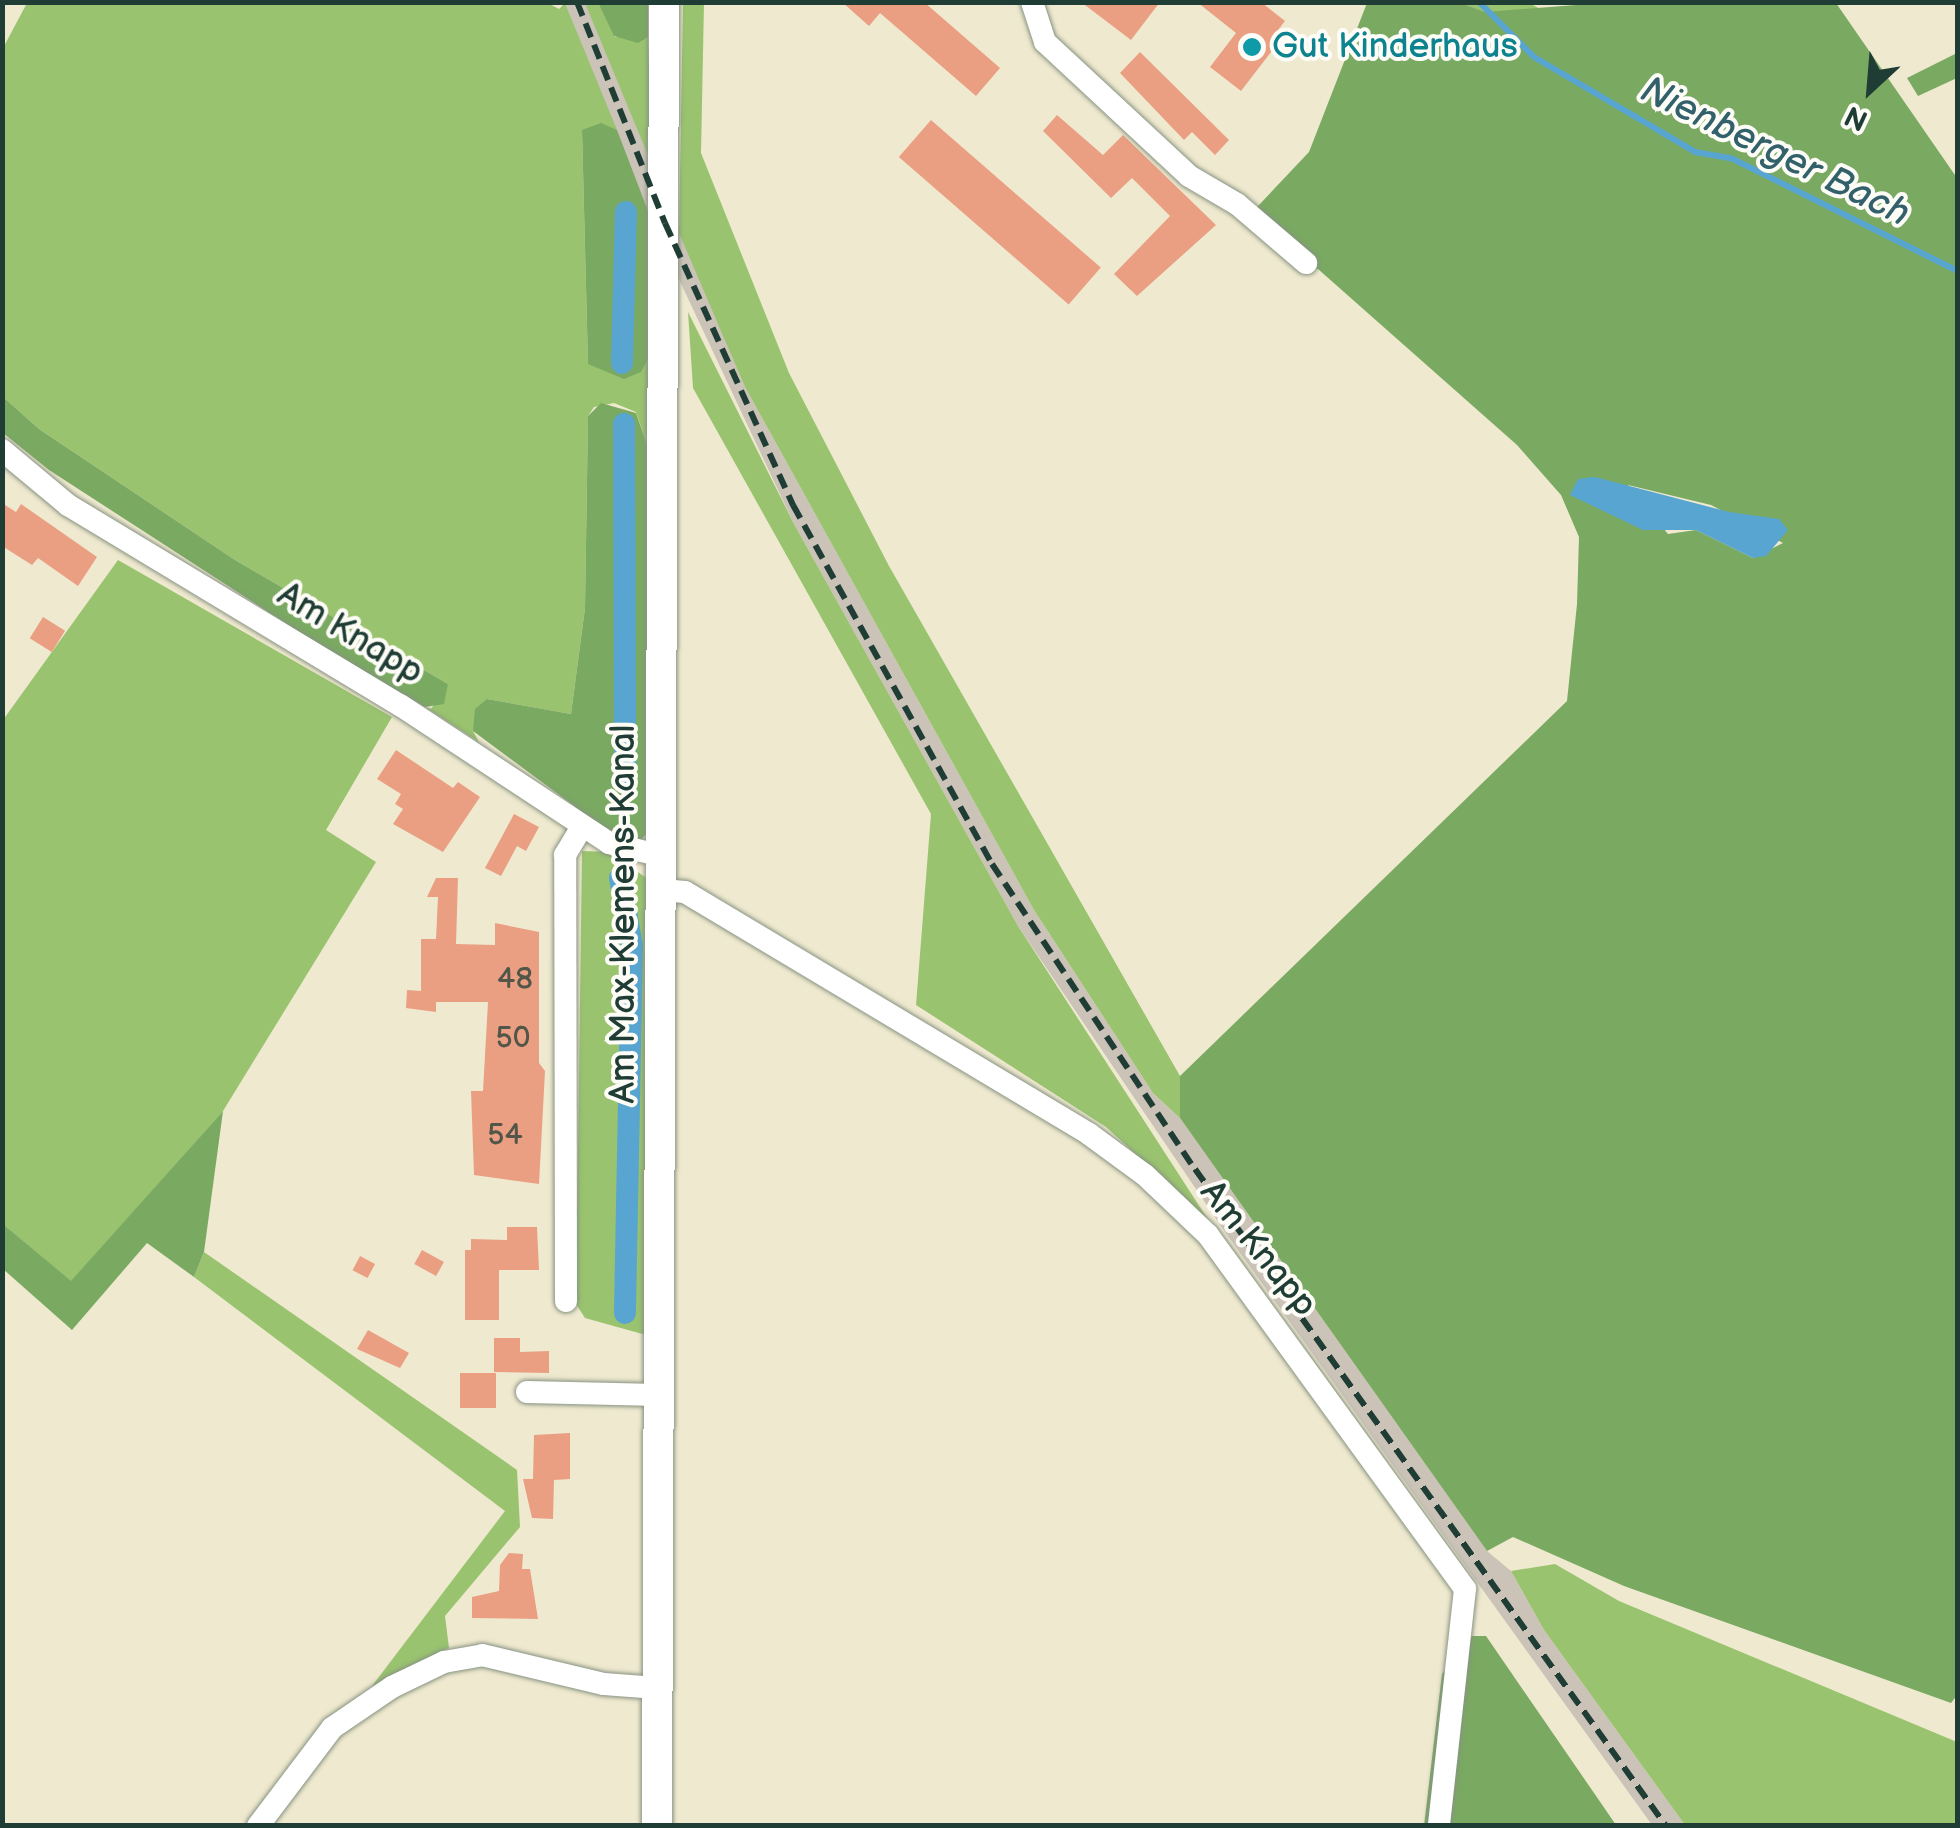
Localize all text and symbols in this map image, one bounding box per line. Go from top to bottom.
place label: Gut Kinderhaus [1272,26,1518,68]
marker: Gut Kinderhaus [1241,36,1263,58]
north arrow [1820,40,1920,140]
water label: Nienberger Bach [1633,67,1917,237]
street label: Am Knapp [270,574,430,694]
street label: Am Max-Klemens-Kanal [603,725,645,1103]
house number: 48 [497,961,533,997]
house number: 50 [496,1020,530,1056]
house number: 54 [487,1117,523,1153]
street label: Am Knapp [1191,1173,1325,1325]

